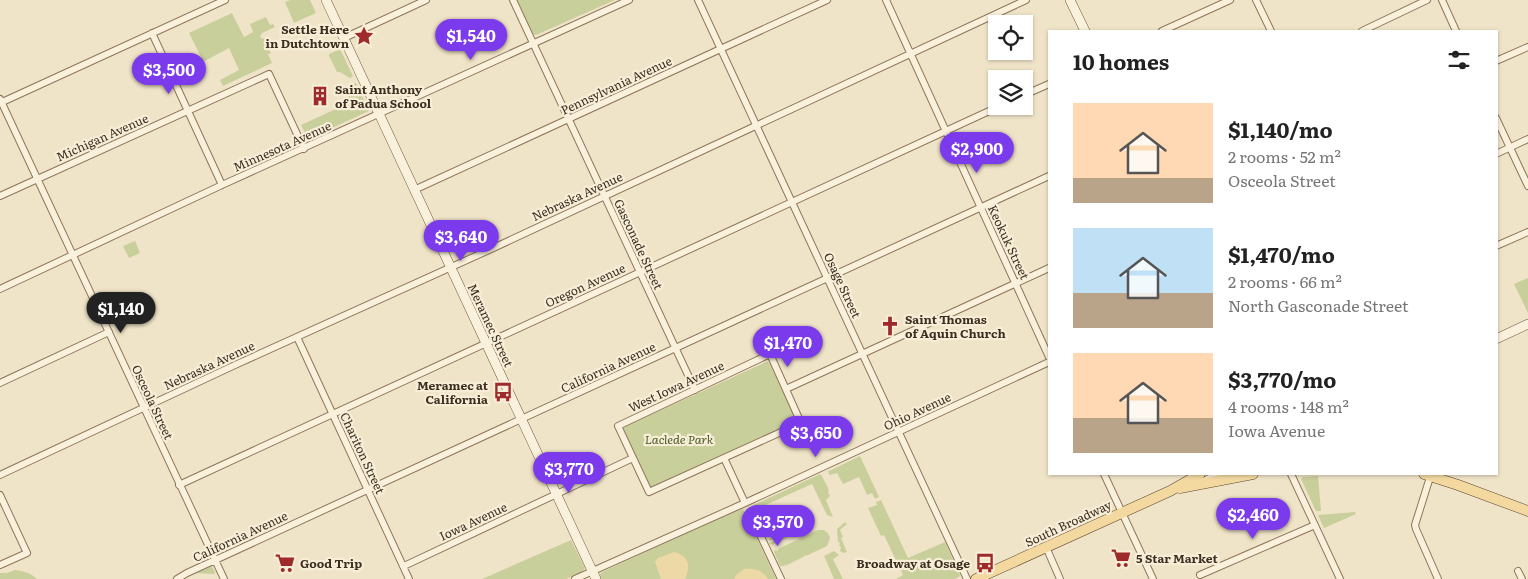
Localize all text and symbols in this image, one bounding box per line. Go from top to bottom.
map controls [988,15,1033,115]
button: locate [988,15,1033,60]
pin: $1,540 [430,18,512,61]
place label: Settle Here in Dutchtown [266,20,350,52]
text: $1,540 [446,23,496,47]
place icon: Settle Here in Dutchtown [353,25,375,47]
text: 10 homes [1073,45,1169,76]
icon: filters [1445,46,1473,74]
street label: Pennsylvania Avenue [558,51,674,119]
pin: $3,500 [128,52,210,95]
text: $3,500 [143,57,195,81]
button: layers [988,70,1033,115]
place label: Saint Anthony of Padua School [335,80,432,112]
building icon: Saint Anthony of Padua School [309,85,331,107]
street label: Michigan Avenue [53,109,151,165]
text: $1,140/mo [1228,113,1333,144]
street label: Minnesota Avenue [230,116,334,176]
icon: home [1113,123,1173,183]
pin: $2,900 [936,132,1018,174]
text: $2,900 [951,136,1003,160]
text: 2 rooms · 52 m² [1228,144,1341,168]
street label: Nebraska Avenue [529,167,625,225]
text: Osceola Street [1228,168,1336,192]
street label: Gasconade Street [610,196,668,292]
street label: Keokuk Street [984,202,1034,283]
pin: $3,640 [420,220,502,262]
text: $3,640 [435,224,487,248]
text: $1,470/mo [1228,238,1335,269]
icon: home [1113,248,1173,308]
street label: Osage Street [820,249,866,321]
street label: Oregon Avenue [542,259,628,311]
text: 2 rooms · 66 m² [1228,269,1342,293]
street label: Meramec Street [464,280,518,370]
pin: $1,140 [80,292,162,334]
text: North Gasconade Street [1228,293,1408,317]
text: $1,140 [98,296,144,320]
place label: Saint Thomas of Aquin Church [905,310,1006,342]
church icon: Saint Thomas of Aquin Church [879,315,901,337]
pin: $1,470 [747,326,829,368]
text: $1,470 [764,330,812,354]
street label: Nebraska Avenue [161,336,257,394]
street label: California Avenue [558,337,658,397]
street label: West Iowa Avenue [625,356,727,416]
street label: Osceola Street [128,362,178,443]
text: $3,770/mo [1228,363,1336,394]
icon: home [1113,373,1173,433]
place label: Meramec at California [417,376,489,408]
bus stop icon: Meramec at California [492,381,514,403]
street label: Ohio Avenue [880,388,954,434]
text: 4 rooms · 148 m² [1228,394,1349,418]
street label: Chariton Street [336,409,390,497]
pin: $3,650 [775,416,857,458]
text: Iowa Avenue [1228,418,1325,442]
text: $3,650 [790,420,842,444]
park label: Laclede Park [645,430,714,448]
pin: $3,770 [528,452,610,494]
text: $3,770 [544,456,594,480]
street label: South Broadway [1022,495,1114,551]
street label: Iowa Avenue [436,497,510,545]
pin: $2,460 [1212,498,1294,540]
text: $2,460 [1227,502,1279,526]
pin: $3,570 [737,504,819,547]
street label: California Avenue [190,506,290,566]
text: $3,570 [753,509,803,533]
supermarket icon: 5 Star Market [1110,547,1132,569]
place label: 5 Star Market [1136,549,1218,567]
supermarket icon: Good Trip [274,552,296,574]
bus stop icon: Broadway at Osage [974,552,996,574]
place label: Good Trip [300,554,362,572]
place label: Broadway at Osage [856,554,970,572]

